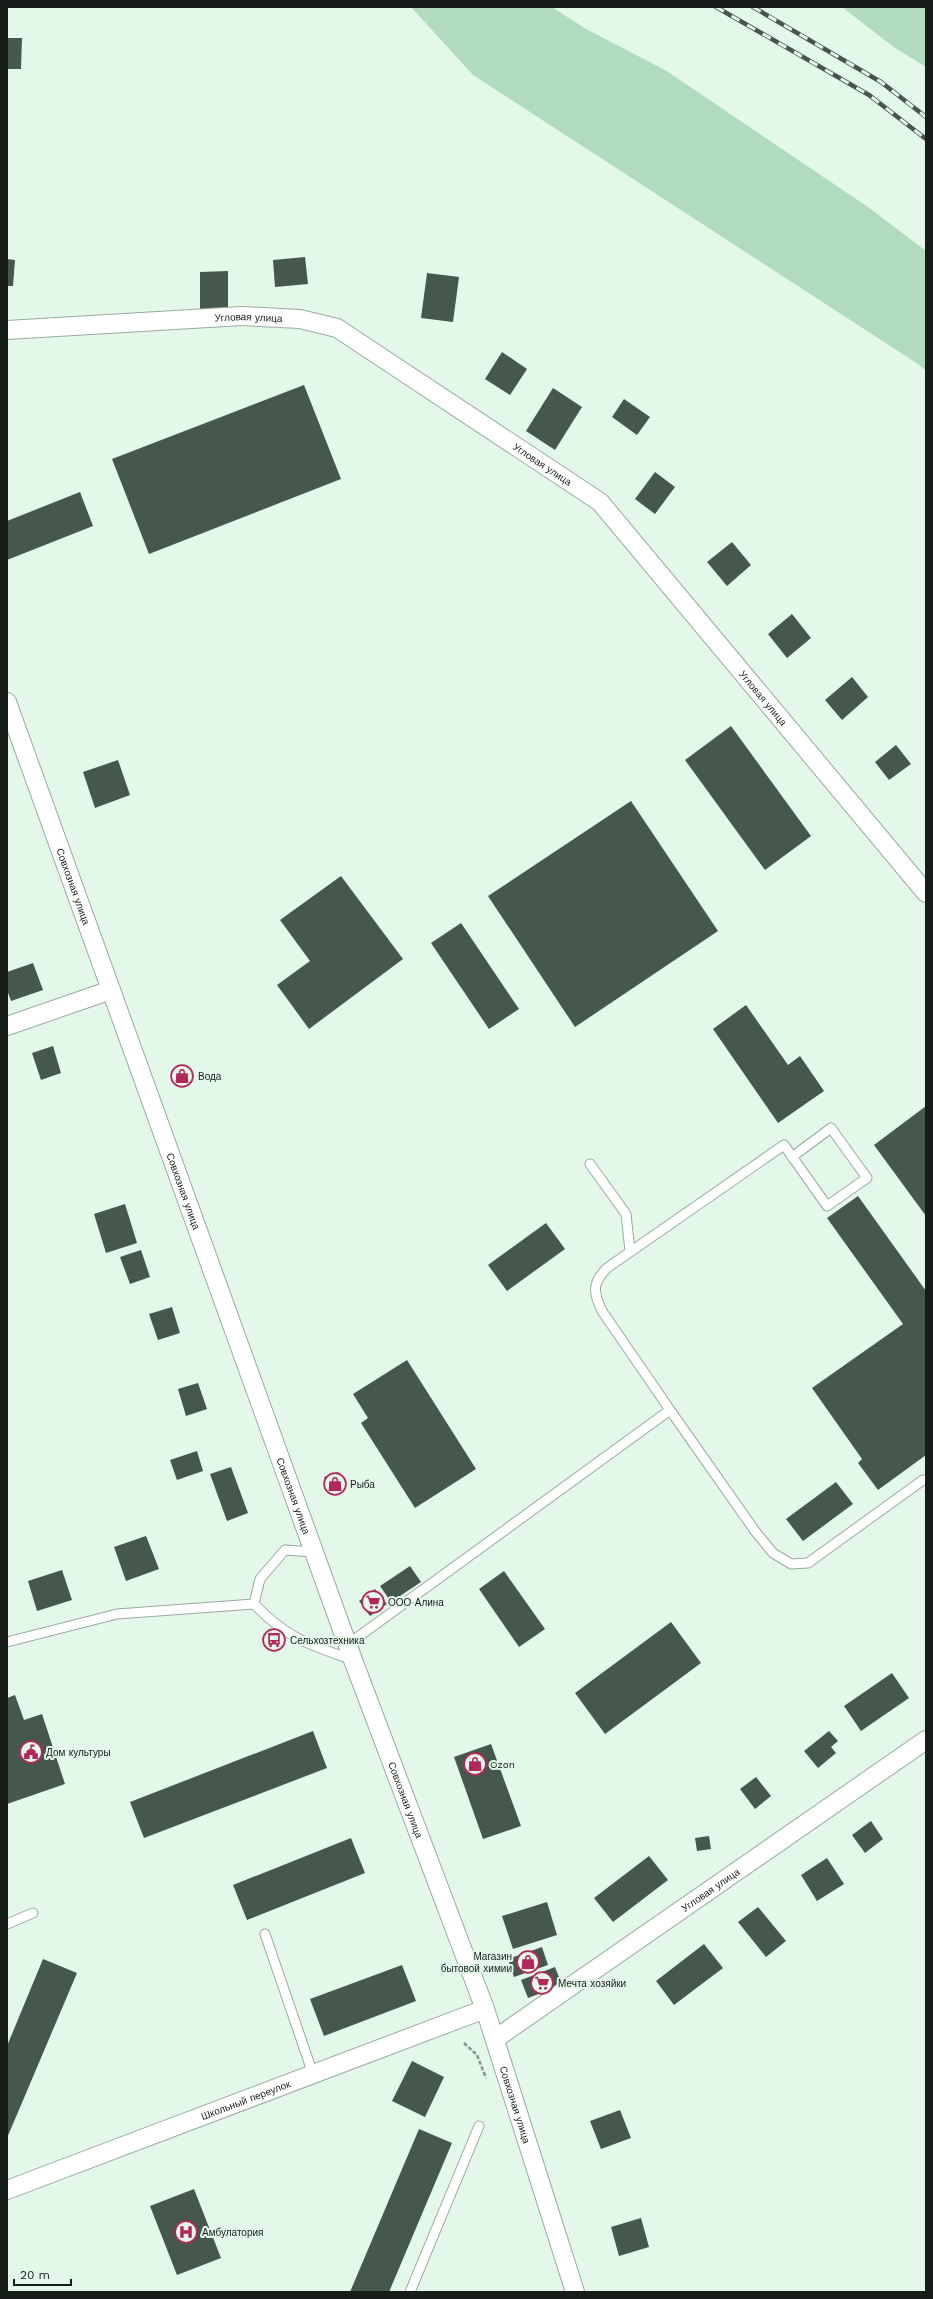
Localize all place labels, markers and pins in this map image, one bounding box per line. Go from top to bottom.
shop icon: Вода [169,1063,195,1089]
place label: Вода [198,1071,222,1082]
shop icon: Рыба [322,1471,348,1497]
place label: Рыба [350,1479,375,1490]
supermarket icon: ООО Алина [360,1589,386,1615]
place label: ООО Алина [388,1597,444,1608]
bus stop icon: Сельхозтехника [261,1627,287,1653]
place label: Сельхозтехника [290,1635,365,1646]
public building icon: Дом культуры [18,1739,44,1765]
place label: Дом культуры [46,1747,111,1758]
shop icon: Ozon [462,1751,488,1777]
place label: Ozon [490,1759,515,1770]
shop icon: Магазин бытовой химии [515,1949,541,1975]
place label: Магазин бытовой химии [441,1951,512,1974]
supermarket icon: Мечта хозяйки [529,1970,555,1996]
place label: Мечта хозяйки [558,1978,626,1989]
hospital icon: Амбулатория [173,2219,199,2245]
place label: Амбулатория [202,2227,264,2238]

